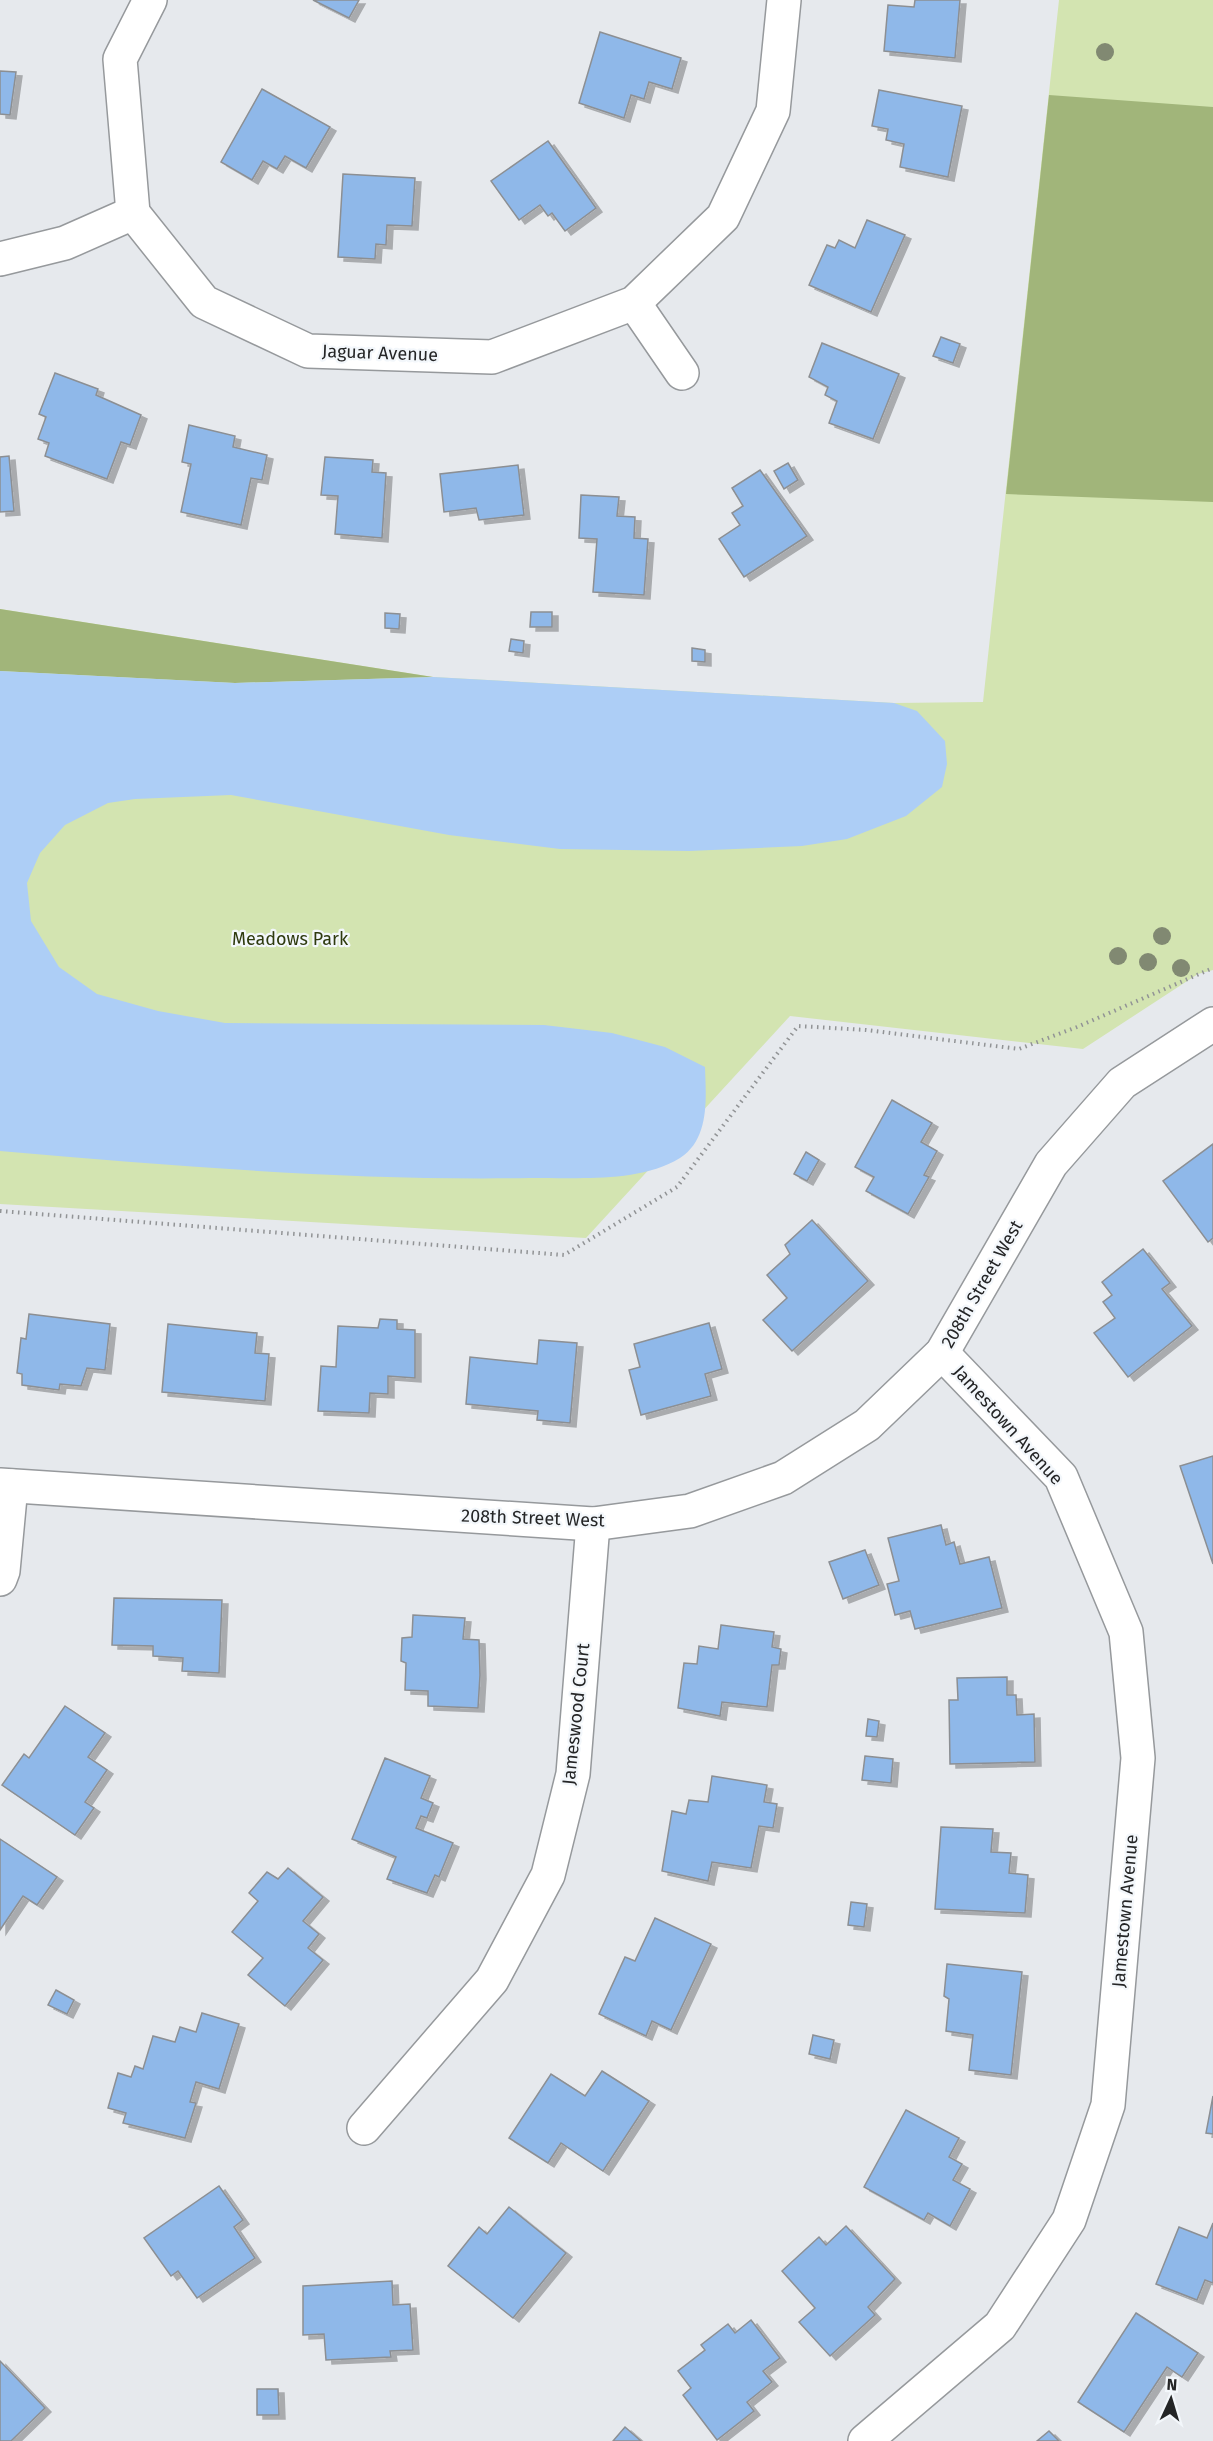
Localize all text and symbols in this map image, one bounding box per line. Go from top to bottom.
street label: Jaguar Avenue [322,340,438,366]
park label: Meadows Park [232,928,349,950]
street label: 208th Street West [937,1216,1028,1352]
street label: Jamestown Avenue [948,1361,1068,1489]
street label: 208th Street West [461,1504,606,1532]
street label: Jameswood Court [558,1642,594,1786]
street label: Jamestown Avenue [1107,1834,1143,1988]
north arrow [1141,2369,1201,2429]
text: N [1166,2375,1178,2394]

